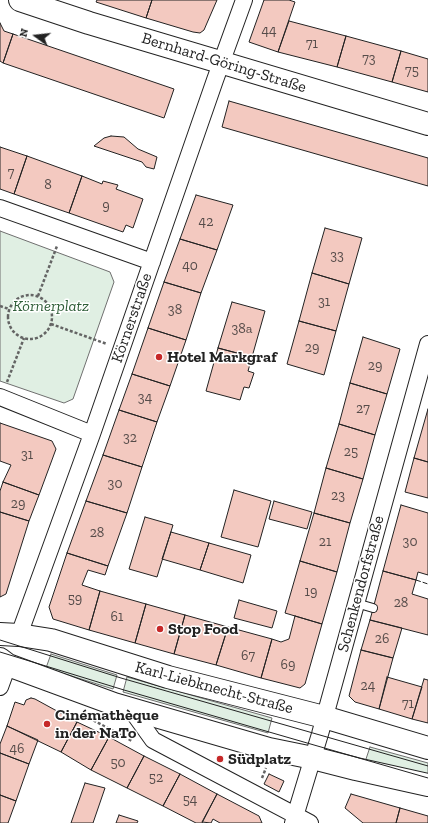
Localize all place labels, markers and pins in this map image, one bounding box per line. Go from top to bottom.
place label: Hotel Markgraf [167,347,277,367]
marker: Hotel Markgraf [154,352,164,362]
place label: Stop Food [168,619,238,639]
marker: Stop Food [155,624,165,634]
place label: Cinémathèque in der NaTo [55,705,159,743]
marker: Cinémathèque in der NaTo [42,719,52,729]
place label: Südplatz [228,749,291,769]
marker: Südplatz [215,754,225,764]

